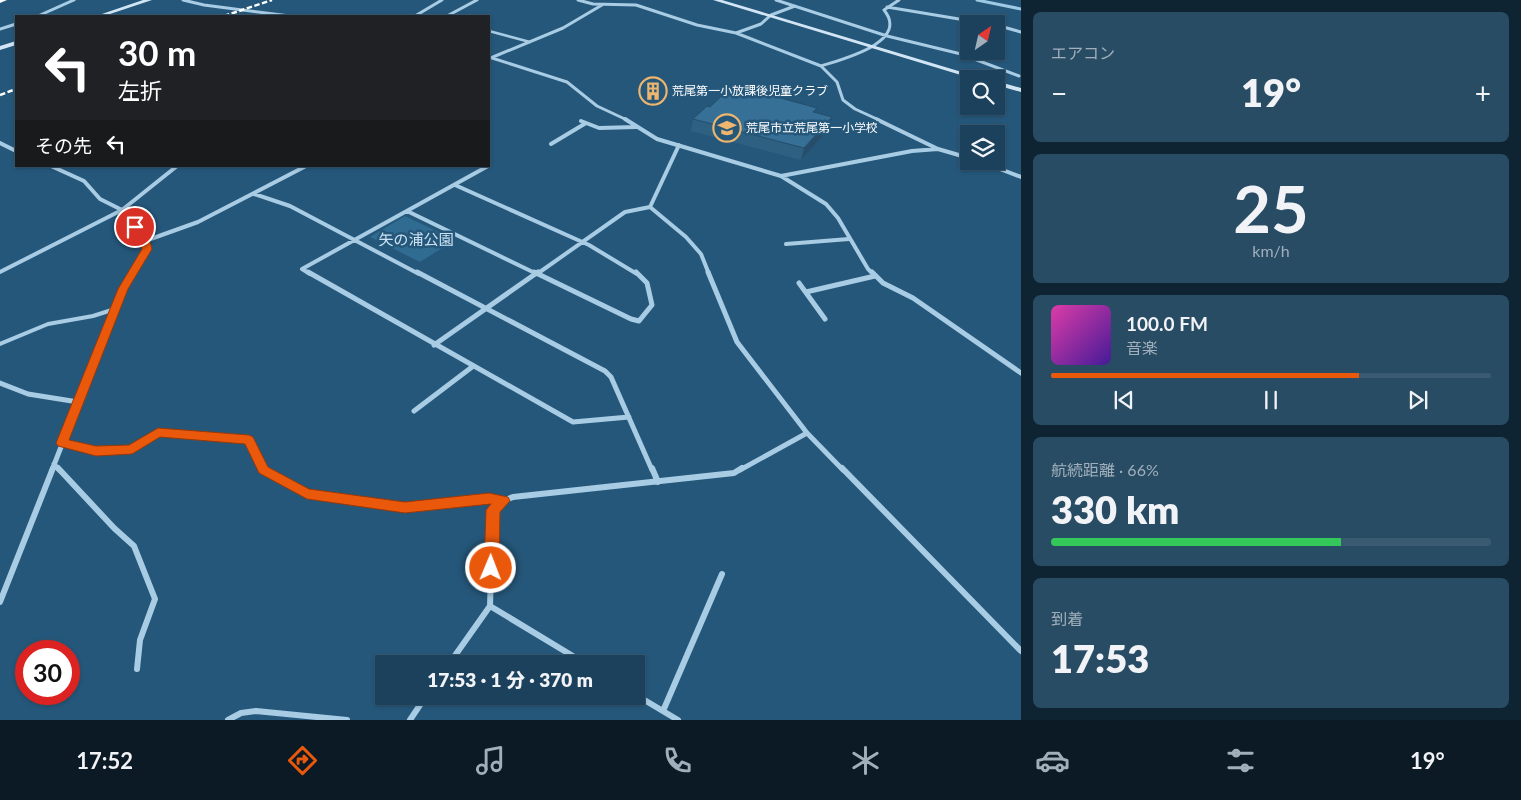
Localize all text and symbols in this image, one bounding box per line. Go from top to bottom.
north arrow [960,15,1005,60]
map controls [960,15,1005,170]
text: 30 m [118,31,196,73]
icon: left [35,35,100,100]
text: エアコン [1051,43,1115,62]
text: 19° [1241,69,1301,115]
button: search [960,70,1005,115]
building icon: 荒尾第一小放課後児童クラブ [638,76,668,106]
text: − [1051,76,1067,110]
text: + [1475,76,1491,110]
text: 左折 [118,77,162,104]
place label: 荒尾第一小放課後児童クラブ [672,83,828,98]
school or university icon: 荒尾市立荒尾第一小学校 [712,113,742,143]
place label: 荒尾市立荒尾第一小学校 [746,120,878,135]
button: layers [960,125,1005,170]
icon: left [102,130,130,158]
text: その先 [35,134,92,157]
text: 25 [1233,169,1309,247]
pin [114,206,156,248]
icon: arrive [121,213,149,241]
park label: 矢の浦公園 [378,230,454,248]
text: km/h [1252,241,1290,260]
text: 100.0 FM [1126,312,1208,335]
text: 音楽 [1126,338,1158,357]
icon: previous [1110,386,1138,414]
icon: pause [1257,386,1285,414]
icon: next [1404,386,1432,414]
text: 航続距離 · 66% [1051,460,1159,479]
text: 330 km [1051,486,1179,532]
position arrow [464,541,516,593]
text: 到着 [1051,609,1083,628]
text: 17:53 [1051,635,1149,681]
speed limit sign: 30 [15,640,80,705]
text: 17:53 · 1 分 · 370 m [427,668,593,691]
icon: directions [285,743,320,778]
icon: music [473,743,508,778]
icon: phone [660,743,695,778]
icon: climate [848,743,883,778]
icon: car [1035,743,1070,778]
icon: filters [1223,743,1258,778]
text: 17:52 [76,747,133,774]
text: 19° [1410,747,1445,774]

